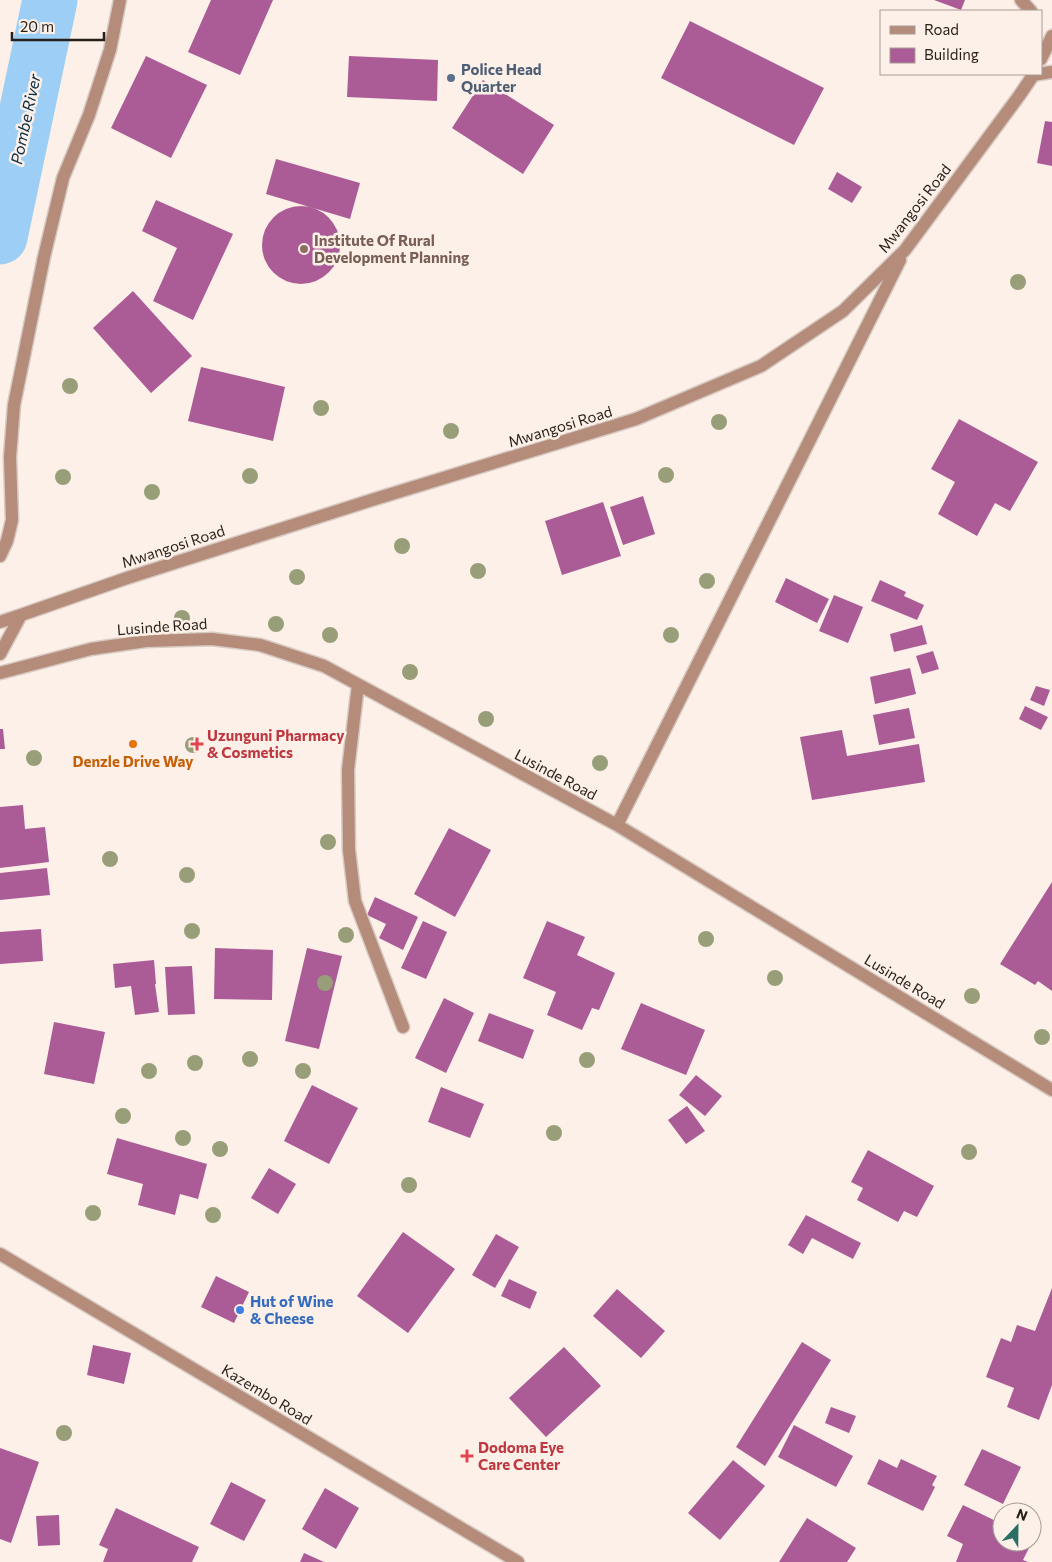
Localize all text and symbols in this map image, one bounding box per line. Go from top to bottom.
scale bar [12,10,105,42]
legend [880,10,1042,75]
text: 20 m [20,17,54,35]
text: Road [924,20,959,38]
text: Building [924,45,979,63]
place label: Police Head Quarter [461,60,542,95]
water label: Pombe River [6,71,44,166]
marker: Police Head Quarter [445,72,457,84]
street label: Mwangosi Road [874,160,954,256]
place label: Institute Of Rural Development Planning [314,231,469,266]
marker: Institute Of Rural Development Planning [298,243,310,255]
street label: Mwangosi Road [506,402,614,450]
street label: Mwangosi Road [119,521,227,571]
street label: Lusinde Road [116,614,208,638]
place label: Uzunguni Pharmacy & Cosmetics [207,726,345,761]
marker: Denzle Drive Way [127,738,139,750]
marker: Uzunguni Pharmacy & Cosmetics [191,738,203,750]
street label: Lusinde Road [512,745,600,803]
place label: Denzle Drive Way [73,752,194,770]
street label: Lusinde Road [861,950,949,1012]
place label: Hut of Wine & Cheese [250,1292,333,1327]
marker: Hut of Wine & Cheese [234,1304,246,1316]
street label: Kazembo Road [219,1360,315,1428]
place label: Dodoma Eye Care Center [478,1438,564,1473]
marker: Dodoma Eye Care Center [460,1449,474,1463]
north arrow [992,1502,1042,1552]
text: N [1014,1505,1030,1524]

